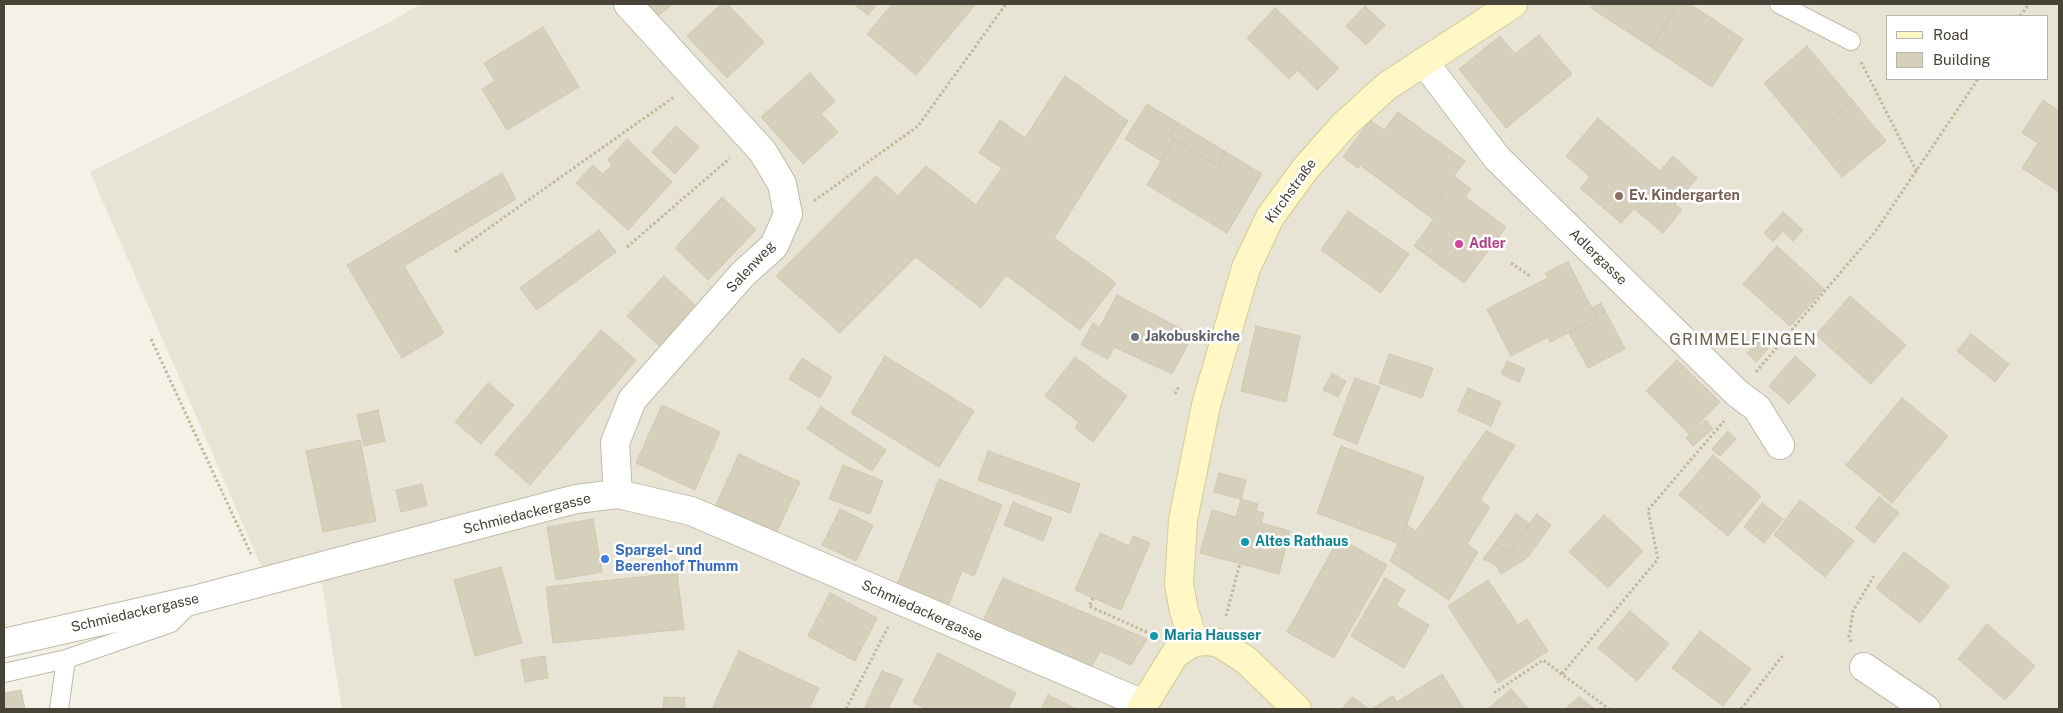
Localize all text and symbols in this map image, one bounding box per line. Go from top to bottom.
legend [1886,15,2048,80]
text: Road [1933,26,1969,43]
text: Building [1933,51,1991,68]
street label: Kirchstraße [1262,156,1320,226]
place label: Ev. Kindergarten [1629,188,1740,204]
marker: Ev. Kindergarten [1613,190,1625,202]
street label: Adlergasse [1566,225,1630,289]
place label: Adler [1469,236,1506,252]
street label: Salenweg [723,238,779,296]
marker: Adler [1453,238,1465,250]
place label: Jakobuskirche [1145,329,1240,345]
district label: GRIMMELFINGEN [1668,330,1818,350]
marker: Jakobuskirche [1129,331,1141,343]
street label: Schmiedackergasse [461,490,593,538]
place label: Altes Rathaus [1255,534,1348,550]
marker: Altes Rathaus [1239,536,1251,548]
place label: Spargel- und Beerenhof Thumm [615,543,738,576]
marker: Spargel- und Beerenhof Thumm [599,553,611,565]
street label: Schmiedackergasse [859,577,985,645]
street label: Schmiedackergasse [69,590,201,636]
place label: Maria Hausser [1164,628,1261,644]
marker: Maria Hausser [1148,630,1160,642]

